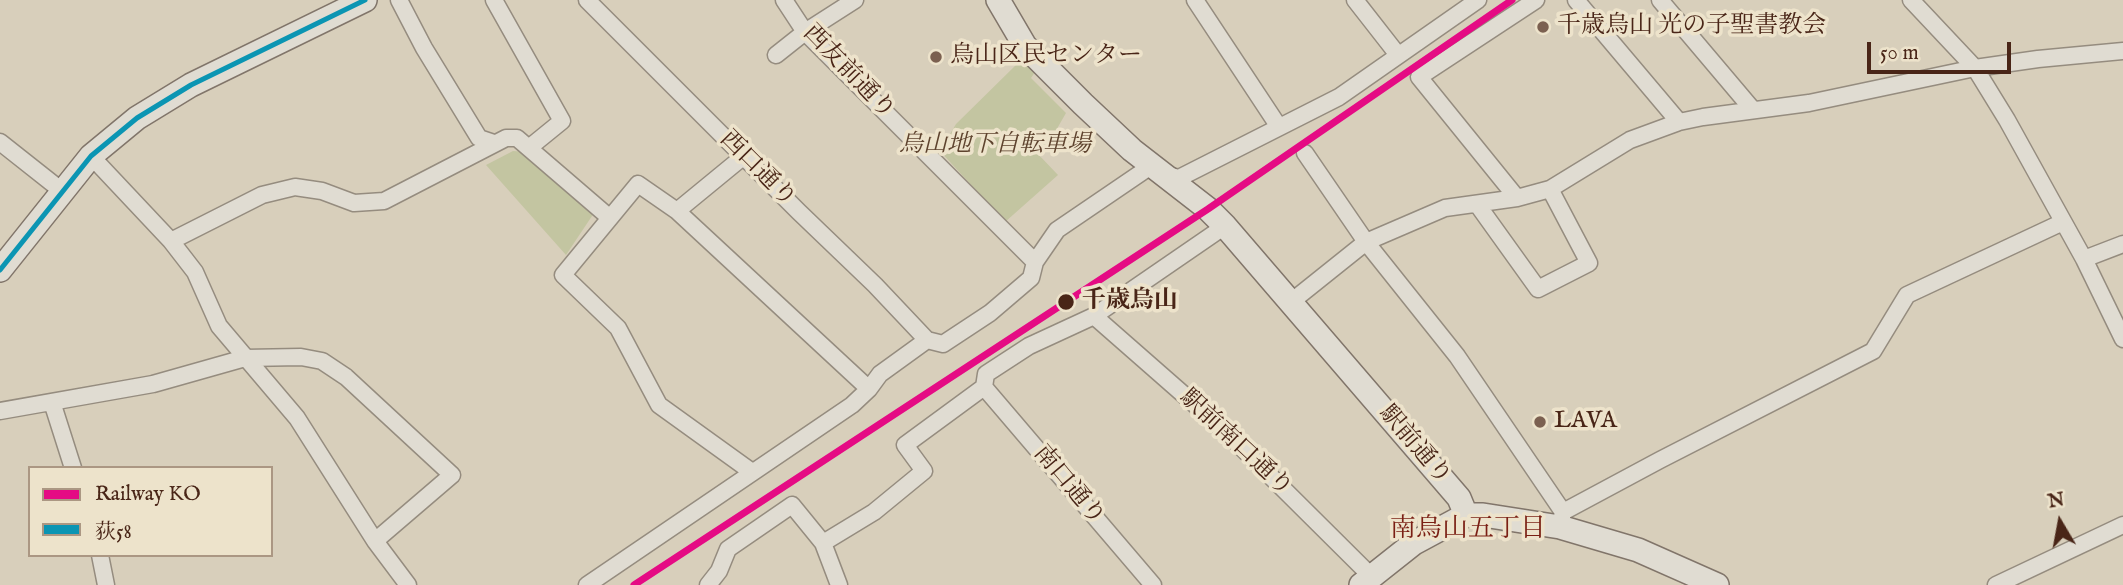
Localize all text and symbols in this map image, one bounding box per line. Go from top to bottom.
place label: 千歳烏山 光の子聖書教会 [1557,13,1826,41]
marker: 千歳烏山 光の子聖書教会 [1535,19,1551,35]
street label: 西友前通り [796,20,900,126]
scale bar [1871,28,2014,72]
text: 50 m [1880,40,1919,67]
place label: 烏山区民センター [950,43,1142,71]
marker: 烏山区民センター [928,49,944,65]
street label: 西口通り [713,126,801,214]
park label: 烏山地下自転車場 [899,132,1091,160]
place label: 千歳烏山 [1082,288,1178,316]
marker: 千歳烏山 [1056,292,1076,312]
street label: 駅前南口通り [1173,384,1297,504]
street label: 駅前通り [1372,400,1456,492]
place label: LAVA [1554,408,1617,436]
marker: LAVA [1532,414,1548,430]
street label: 南口通り [1026,440,1110,532]
legend [28,466,273,557]
text: Railway KO [95,481,201,508]
north arrow [2025,487,2095,557]
text: N [2046,488,2067,515]
district label: 南烏山五丁目 [1390,515,1546,547]
text: 荻58 [95,519,132,546]

